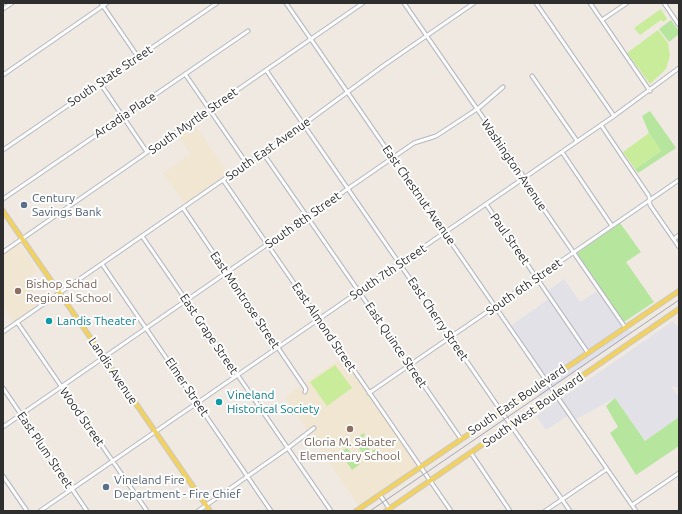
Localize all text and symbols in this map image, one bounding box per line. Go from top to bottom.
street label: South State Street [65,42,155,110]
street label: South Myrtle Street [145,85,241,157]
street label: Arcadia Place [91,89,159,141]
street label: South East Avenue [223,114,313,184]
street label: Washington Avenue [478,116,550,214]
street label: East Chestnut Avenue [379,143,459,247]
street label: South 8th Street [262,189,344,251]
place label: Century Savings Bank [32,191,102,219]
marker: Century Savings Bank [19,200,29,210]
street label: Paul Street [487,211,533,267]
street label: South 7th Street [347,241,429,303]
street label: East Montrose Street [207,249,283,351]
street label: South 6th Street [483,256,565,318]
street label: East Cherry Street [405,274,471,364]
place label: Bishop Schad Regional School [26,277,112,305]
street label: East Almond Street [289,280,359,374]
marker: Bishop Schad Regional School [13,286,23,296]
street label: East Grape Street [177,291,241,377]
street label: East Quince Street [362,300,430,390]
place label: Landis Theater [57,314,136,328]
marker: Landis Theater [44,316,54,326]
street label: Landis Avenue [85,335,141,407]
street label: Elmer Street [162,355,212,419]
street label: South East Boulevard [465,362,569,438]
street label: South West Boulevard [480,370,586,450]
street label: Wood Street [57,385,107,449]
place label: Vineland Historical Society [227,388,319,416]
marker: Vineland Historical Society [214,397,224,407]
street label: East Plum Street [14,409,76,491]
marker: Gloria M. Sabater Elementary School [345,424,355,434]
place label: Gloria M. Sabater Elementary School [300,435,400,463]
place label: Vineland Fire Department - Fire Chief [114,473,241,501]
marker: Vineland Fire Department - Fire Chief [101,482,111,492]

